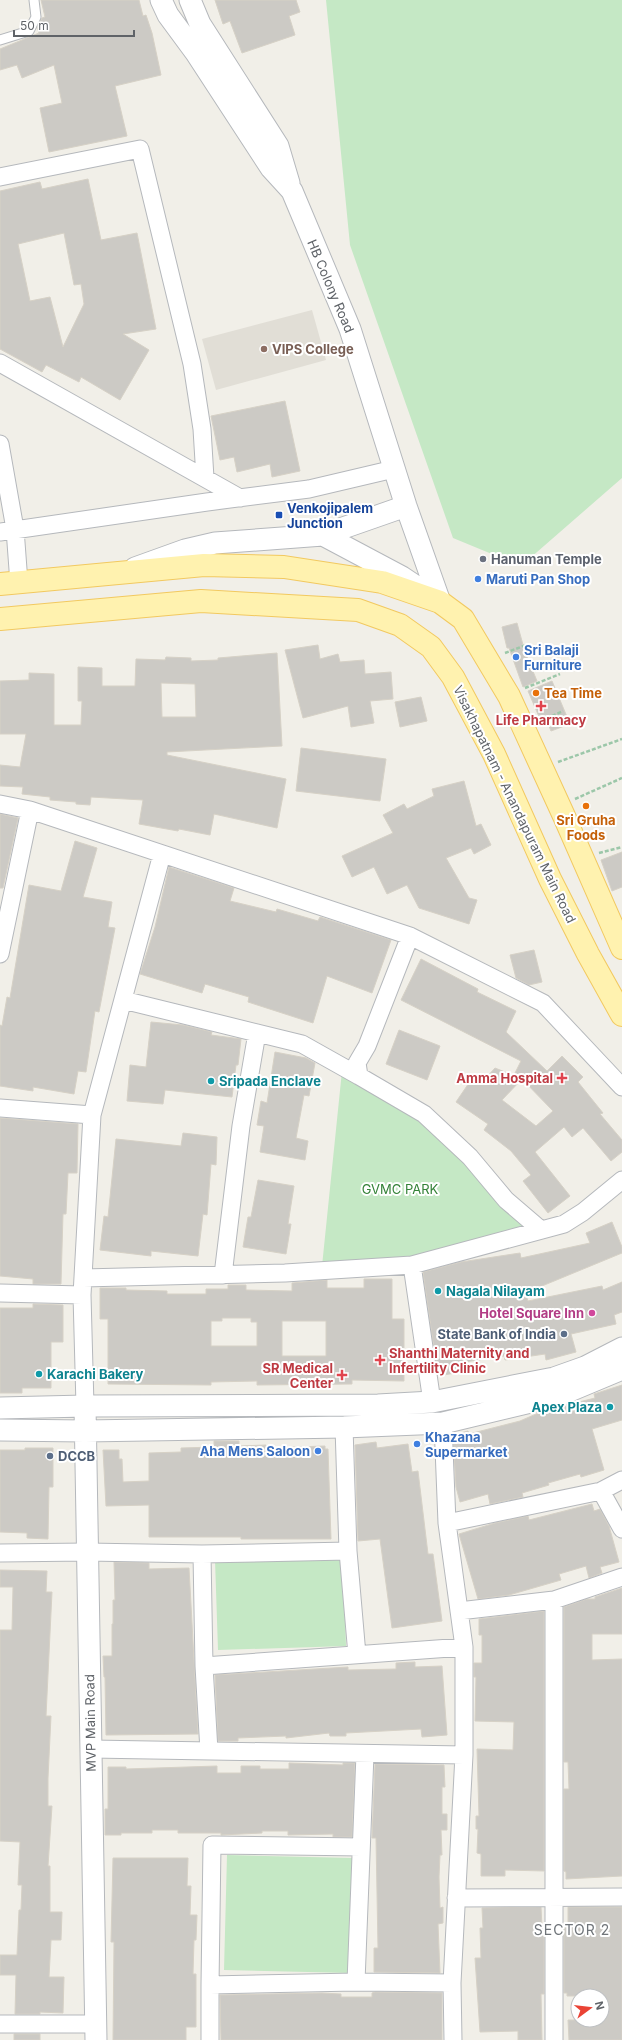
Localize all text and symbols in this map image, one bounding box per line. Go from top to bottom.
scale bar [14,12,134,38]
text: 50 m [20,18,49,33]
street label: HB Colony Road [304,237,358,335]
place label: VIPS College [272,341,354,357]
marker: VIPS College [259,344,269,354]
place label: Venkojipalem Junction [287,500,373,531]
marker: Venkojipalem Junction [274,510,284,520]
place label: Hanuman Temple [491,551,602,567]
marker: Hanuman Temple [478,554,488,564]
place label: Maruti Pan Shop [486,571,590,587]
marker: Maruti Pan Shop [473,574,483,584]
place label: Sri Balaji Furniture [524,642,582,673]
marker: Sri Balaji Furniture [511,652,521,662]
street label: Visakhapatnam - Anandapuram Main Road [450,683,580,925]
place label: Tea Time [544,685,602,701]
marker: Tea Time [531,688,541,698]
marker: Life Pharmacy [536,701,546,711]
place label: Life Pharmacy [496,712,587,728]
marker: Sri Gruha Foods [581,801,591,811]
place label: Sri Gruha Foods [556,812,616,843]
place label: Amma Hospital [456,1070,553,1086]
marker: Amma Hospital [556,1072,568,1084]
place label: Sripada Enclave [219,1073,321,1089]
marker: Sripada Enclave [206,1076,216,1086]
park label: GVMC PARK [362,1181,439,1197]
place label: Nagala Nilayam [446,1283,545,1299]
marker: Nagala Nilayam [433,1286,443,1296]
place label: Hotel Square Inn [479,1305,584,1321]
marker: Hotel Square Inn [587,1308,597,1318]
place label: State Bank of India [438,1326,556,1342]
marker: State Bank of India [559,1329,569,1339]
place label: Shanthi Maternity and Infertility Clinic [389,1345,530,1376]
marker: Shanthi Maternity and Infertility Clinic [374,1354,386,1366]
place label: SR Medical Center [262,1360,334,1391]
place label: Karachi Bakery [47,1366,144,1382]
marker: Karachi Bakery [34,1369,44,1379]
marker: SR Medical Center [336,1369,348,1381]
place label: Apex Plaza [532,1399,602,1415]
marker: Apex Plaza [605,1402,615,1412]
place label: Khazana Supermarket [425,1429,508,1460]
marker: Khazana Supermarket [412,1439,422,1449]
place label: Aha Mens Saloon [200,1443,310,1459]
marker: Aha Mens Saloon [313,1446,323,1456]
place label: DCCB [58,1448,96,1464]
marker: DCCB [45,1451,55,1461]
street label: MVP Main Road [81,1674,99,1772]
district label: SECTOR 2 [534,1921,610,1938]
north arrow [570,1988,610,2028]
text: N [592,2000,608,2011]

